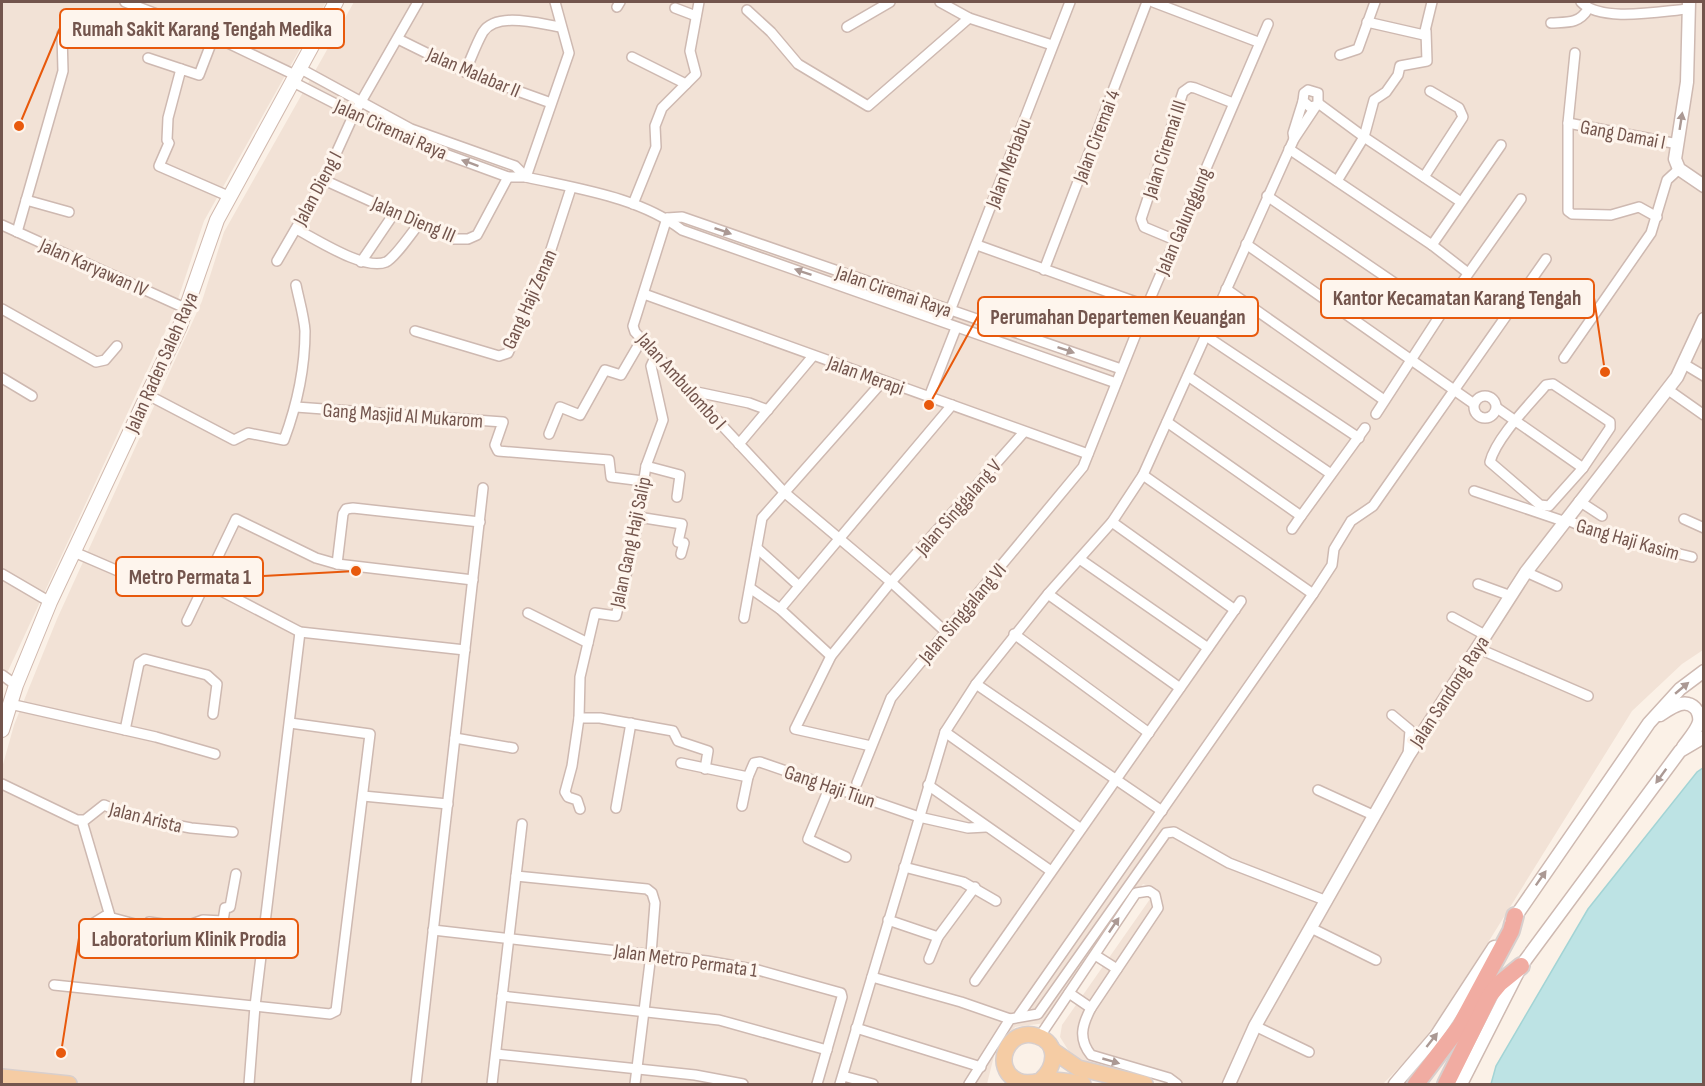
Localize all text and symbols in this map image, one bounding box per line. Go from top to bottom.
callout: Rumah Sakit Karang Tengah Medika [60,9,344,48]
text: Rumah Sakit Karang Tengah Medika [72,17,332,42]
street label: Jalan Malabar II [422,42,524,103]
street label: Jalan Ciremai 4 [1068,86,1126,187]
street label: Jalan Ciremai Raya [330,94,451,165]
street label: Jalan Ciremai III [1138,97,1192,202]
one-way arrow [1677,111,1686,130]
street label: Gang Damai I [1578,115,1667,155]
street label: Jalan Merbabu [981,116,1037,212]
street label: Jalan Dieng I [288,147,347,230]
one-way arrow [461,158,479,168]
street label: Jalan Galunggung [1150,164,1217,279]
street label: Jalan Dieng III [367,191,459,248]
one-way arrow [714,227,732,237]
street label: Jalan Karyawan IV [35,233,151,302]
street label: Gang Haji Zenan [497,246,563,353]
street label: Jalan Ciremai Raya [832,261,955,323]
one-way arrow [794,267,812,277]
callout: Kantor Kecamatan Karang Tengah [1321,279,1594,318]
text: Kantor Kecamatan Karang Tengah [1333,286,1581,311]
street label: Jalan Raden Saleh Raya [120,288,204,437]
callout: Perumahan Departemen Keuangan [978,297,1258,336]
text: Perumahan Departemen Keuangan [990,305,1246,330]
street label: Jalan Ambulombo I [631,328,731,435]
one-way arrow [1057,346,1075,356]
street label: Jalan Merapi [823,351,907,401]
street label: Gang Masjid Al Mukarom [322,398,484,434]
street label: Jalan Singgalang V [910,455,1007,561]
street label: Jalan Gang Haji Salip [605,475,657,611]
street label: Gang Haji Kasim [1573,514,1682,566]
callout: Metro Permata 1 [116,557,263,596]
street label: Jalan Singgalang VI [913,559,1012,669]
text: Metro Permata 1 [129,565,251,590]
street label: Jalan Sandong Raya [1404,631,1495,753]
one-way arrow [1674,682,1689,694]
street label: Gang Haji Tiun [781,760,878,814]
one-way arrow [1656,769,1668,784]
street label: Jalan Arista [106,797,185,839]
one-way arrow [1535,870,1546,886]
one-way arrow [1108,917,1119,933]
callout: Laboratorium Klinik Prodia [79,919,298,958]
text: Laboratorium Klinik Prodia [92,927,286,952]
street label: Jalan Metro Permata 1 [612,939,759,983]
one-way arrow [1426,1032,1438,1047]
one-way arrow [1102,1057,1120,1066]

